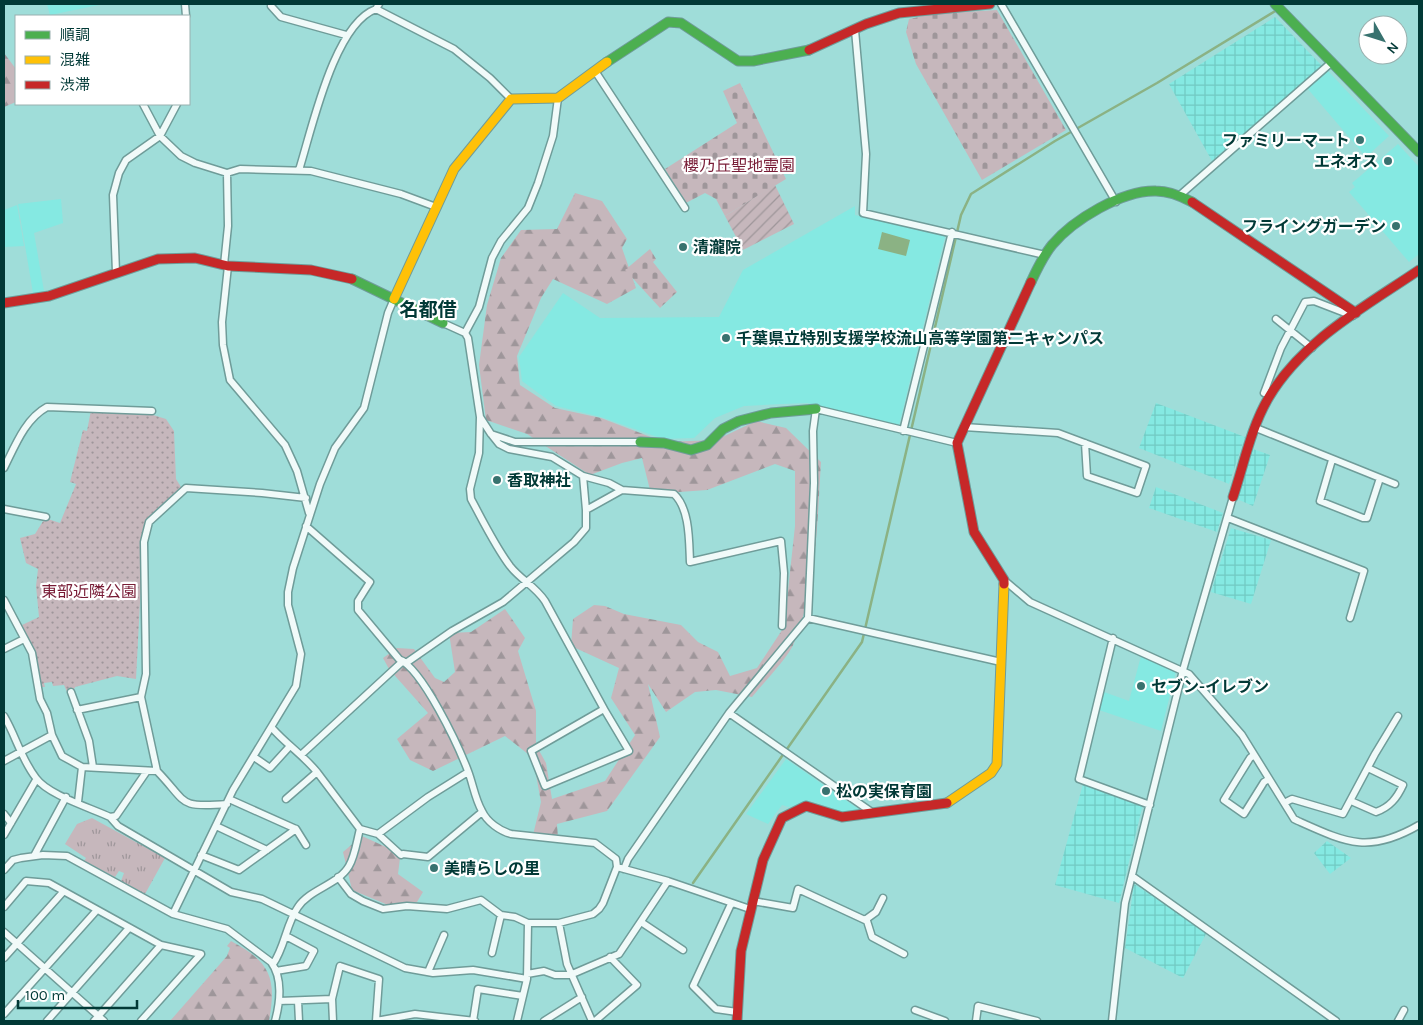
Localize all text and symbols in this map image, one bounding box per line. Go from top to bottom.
legend [15,15,190,105]
north arrow [1358,15,1408,65]
text: 順調 [60,26,90,44]
text: N [1383,39,1402,57]
text: 混雑 [60,51,90,69]
text: 渋滞 [60,76,90,94]
place label: ファミリーマート [1222,131,1350,150]
marker: ファミリーマート [1354,134,1366,146]
place label: エネオス [1314,152,1378,171]
marker: エネオス [1382,155,1394,167]
park label: 櫻乃丘聖地霊園 [683,156,795,175]
place label: フライングガーデン [1242,217,1386,236]
marker: フライングガーデン [1390,220,1402,232]
place label: 清瀧院 [693,238,741,257]
marker: 清瀧院 [677,241,689,253]
district label: 名都借 [399,299,457,321]
place label: 千葉県立特別支援学校流山高等学園第二キャンパス [736,329,1104,348]
marker: 千葉県立特別支援学校流山高等学園第二キャンパス [720,332,732,344]
place label: 香取神社 [507,471,571,490]
marker: 香取神社 [491,474,503,486]
park label: 東部近隣公園 [41,582,137,601]
place label: セブン-イレブン [1151,677,1269,696]
marker: セブン-イレブン [1135,680,1147,692]
place label: 松の実保育園 [836,782,932,801]
marker: 松の実保育園 [820,785,832,797]
place label: 美晴らしの里 [444,859,540,878]
marker: 美晴らしの里 [428,862,440,874]
scale bar [18,978,136,1010]
text: 100 m [25,986,65,1004]

